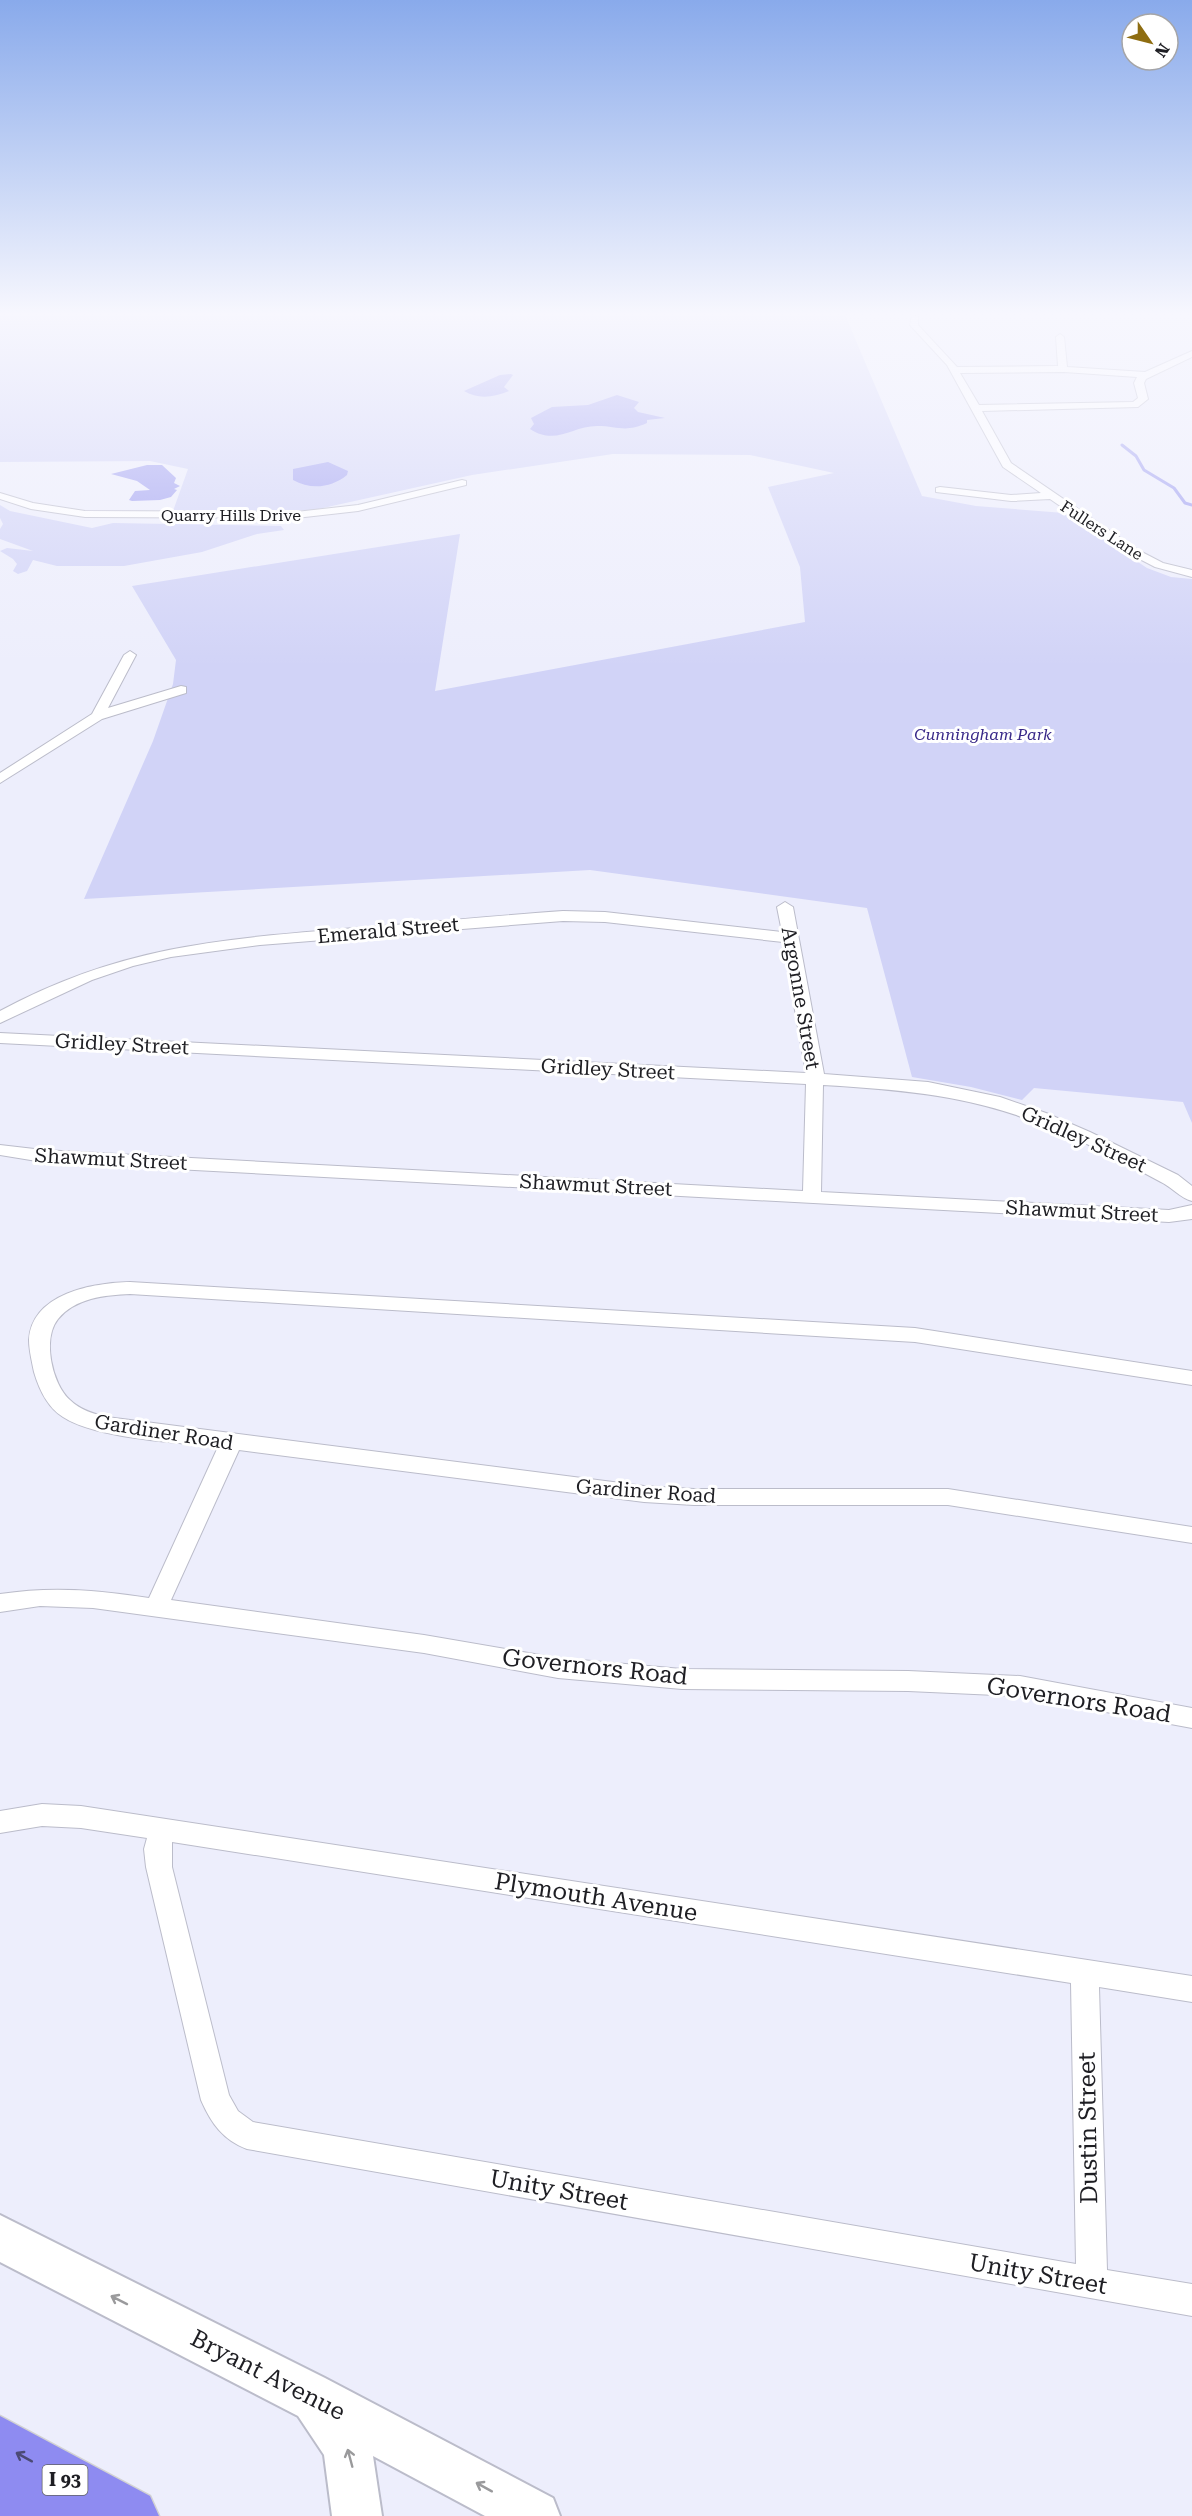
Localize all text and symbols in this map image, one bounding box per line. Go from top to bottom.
north arrow [1120,12,1180,72]
text: N [1151,40,1173,61]
street label: Fullers Lane [1057,497,1147,564]
street label: Quarry Hills Drive [161,506,301,525]
park label: Cunningham Park [914,725,1052,744]
street label: Emerald Street [316,912,460,948]
street label: Argonne Street [777,925,825,1072]
street label: Gridley Street [54,1029,190,1060]
street label: Gridley Street [540,1054,676,1085]
street label: Gridley Street [1018,1101,1151,1177]
street label: Shawmut Street [34,1143,188,1175]
street label: Shawmut Street [519,1169,673,1201]
street label: Shawmut Street [1005,1195,1159,1227]
street label: Gardiner Road [93,1409,235,1455]
street label: Gardiner Road [575,1474,717,1508]
street label: Governors Road [501,1643,689,1691]
street label: Governors Road [985,1672,1173,1728]
street label: Plymouth Avenue [493,1867,699,1927]
street label: Dustin Street [1073,2052,1103,2204]
street label: Unity Street [488,2164,631,2216]
street label: Unity Street [967,2248,1110,2300]
one-way arrow [111,2293,129,2305]
street label: Bryant Avenue [186,2324,350,2426]
one-way arrow [344,2449,355,2468]
one-way arrow [16,2451,33,2463]
road number: I 93 [42,2465,88,2495]
one-way arrow [476,2481,493,2493]

